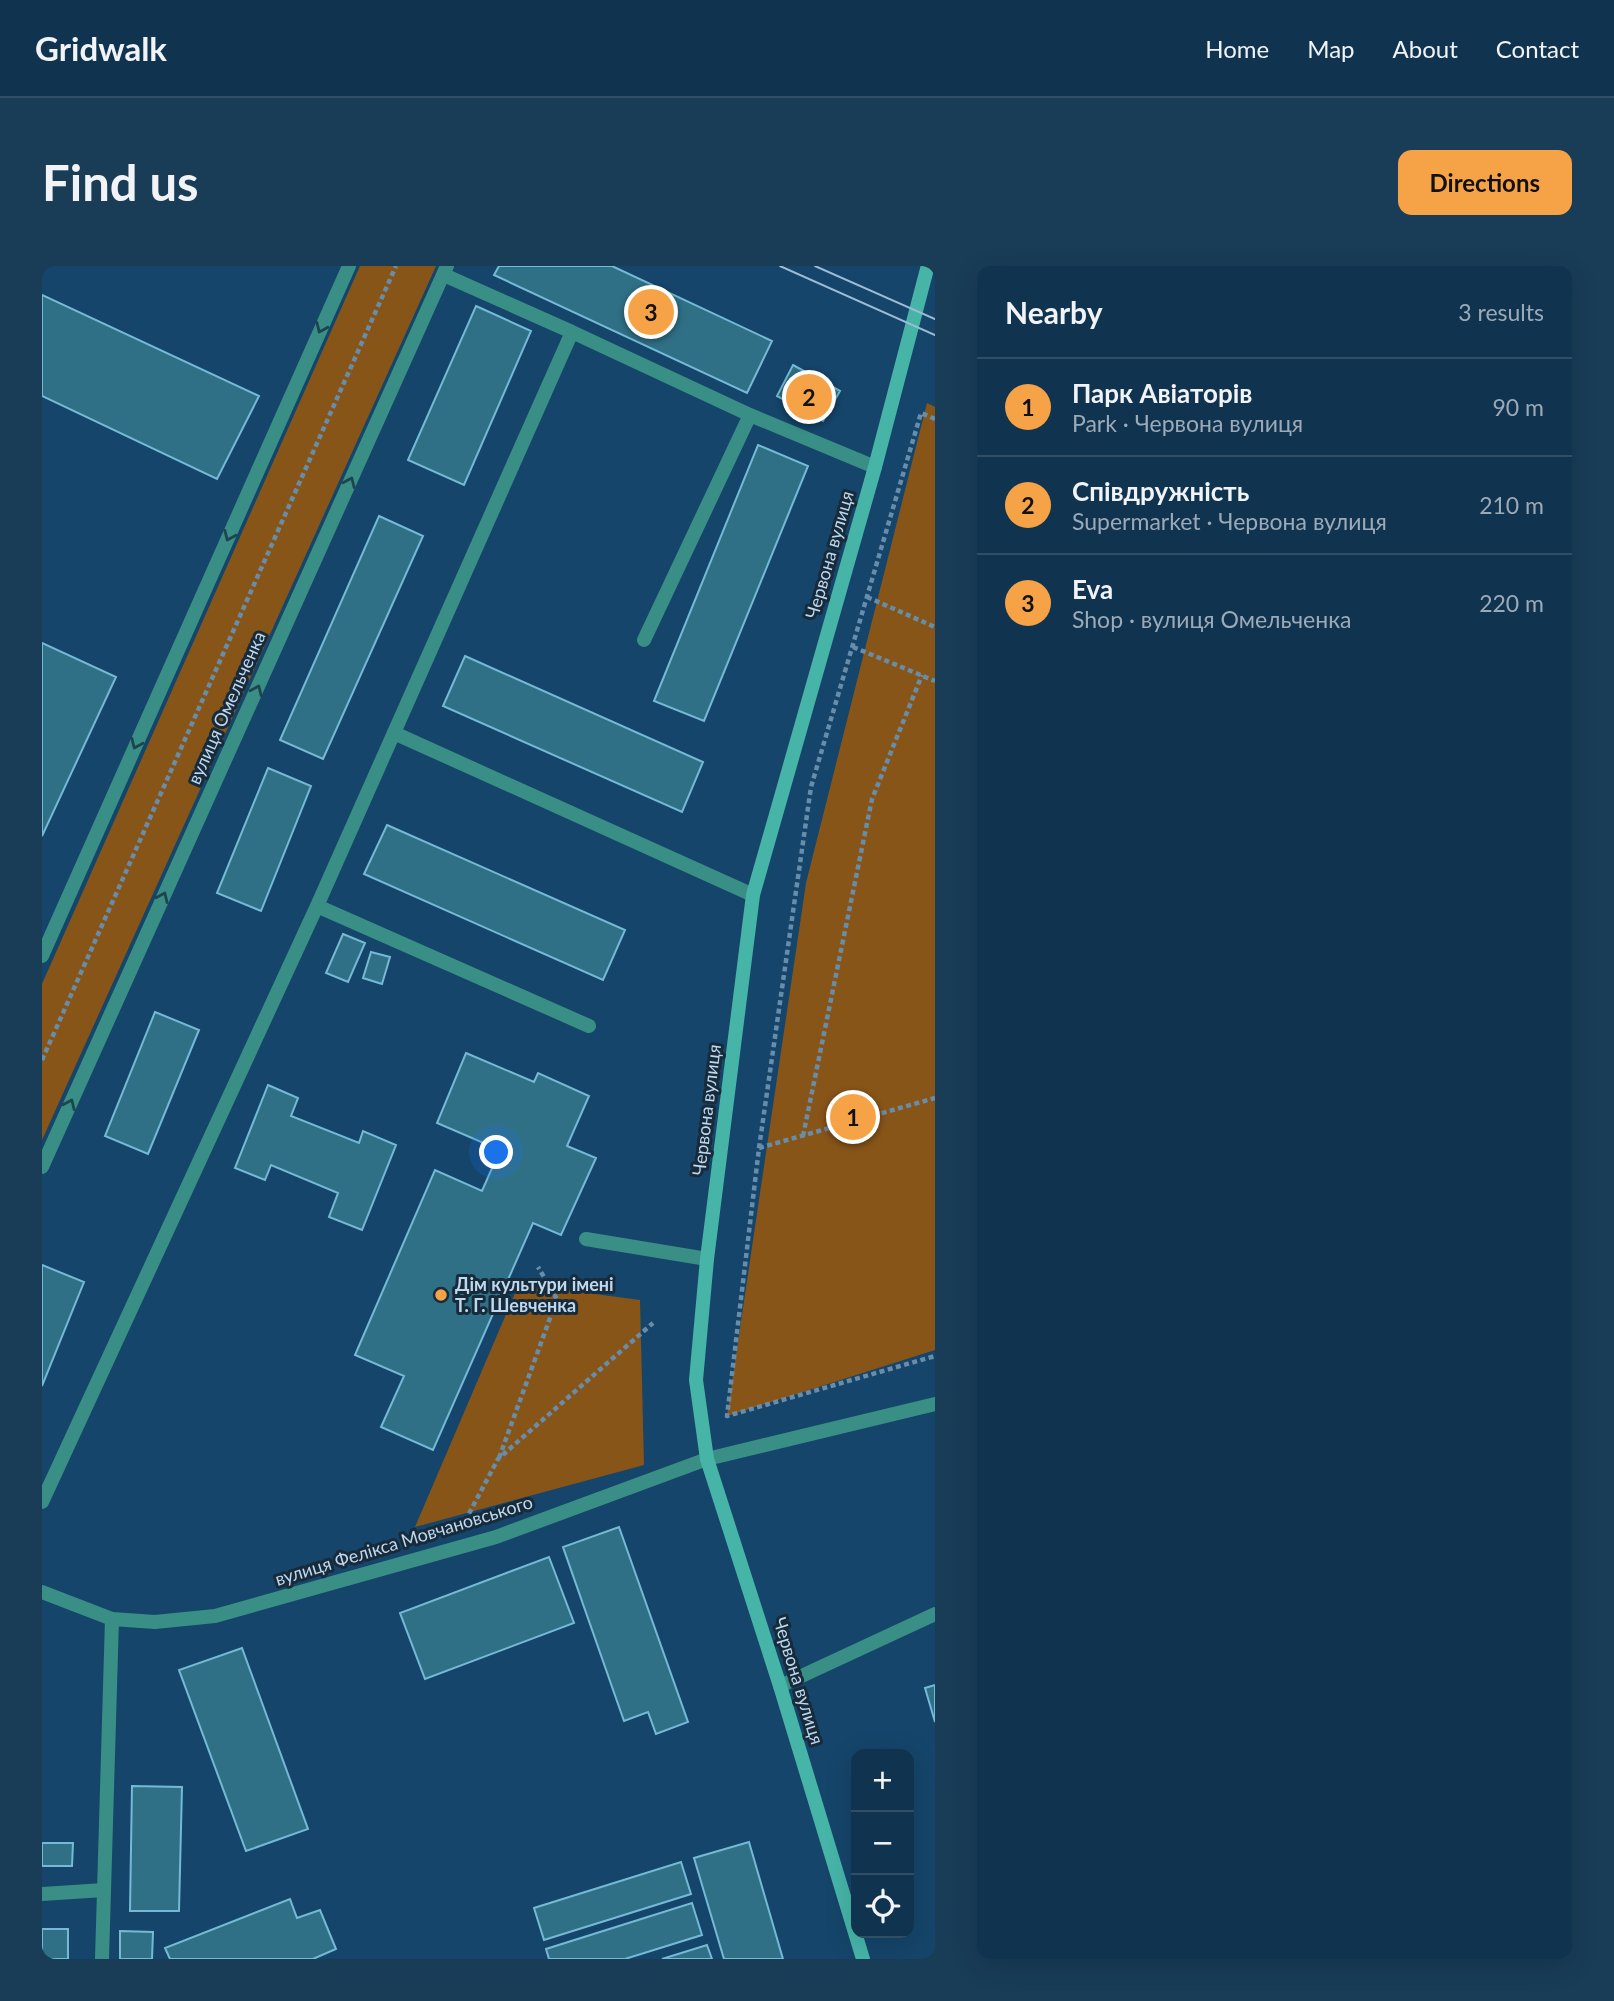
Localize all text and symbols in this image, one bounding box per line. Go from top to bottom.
text: Gridwalk [35,28,167,68]
text: Home [1205,34,1269,63]
text: Map [1307,34,1355,63]
text: About [1393,34,1458,63]
text: Contact [1496,34,1579,63]
button: Directions [1398,150,1572,215]
text: Find us [42,153,199,211]
pin: 3 [628,286,674,338]
text: Nearby [1005,294,1103,330]
text: 3 results [1458,298,1544,326]
one-way arrow [315,321,329,334]
pin: 2 [786,371,832,423]
text: Парк Авіаторів [1072,377,1252,409]
text: 1 [1021,393,1035,421]
text: 90 m [1493,393,1544,421]
text: Park · Червона вулиця [1072,409,1303,437]
text: Співдружність [1072,475,1249,507]
one-way arrow [342,477,356,489]
street label: Червона вулиця [800,488,858,621]
text: 2 [1021,491,1035,519]
text: 210 m [1479,491,1544,519]
text: Supermarket · Червона вулиця [1072,507,1387,535]
one-way arrow [223,529,237,542]
text: Eva [1072,573,1113,605]
text: 3 [1021,589,1035,617]
text: 220 m [1479,589,1544,617]
text: Shop · вулиця Омельченка [1072,605,1351,633]
street label: вулиця Омельченка [183,628,270,787]
one-way arrow [249,684,263,697]
one-way arrow [130,737,144,749]
one-way arrow [155,892,169,904]
street label: Червона вулиця [687,1043,725,1177]
pin: 1 [830,1091,876,1143]
one-way arrow [62,1099,76,1112]
your location [479,1135,513,1169]
place label: Дім культури імені Т. Г. Шевченка [455,1273,614,1316]
marker: Дім культури імені Т. Г. Шевченка [433,1287,449,1303]
street label: вулиця Фелікса Мовчановського [272,1490,535,1590]
street label: Червона вулиця [769,1614,829,1747]
map controls [851,1749,914,1938]
button: + [851,1749,914,1812]
button: − [851,1812,914,1875]
button: locate [851,1875,914,1938]

